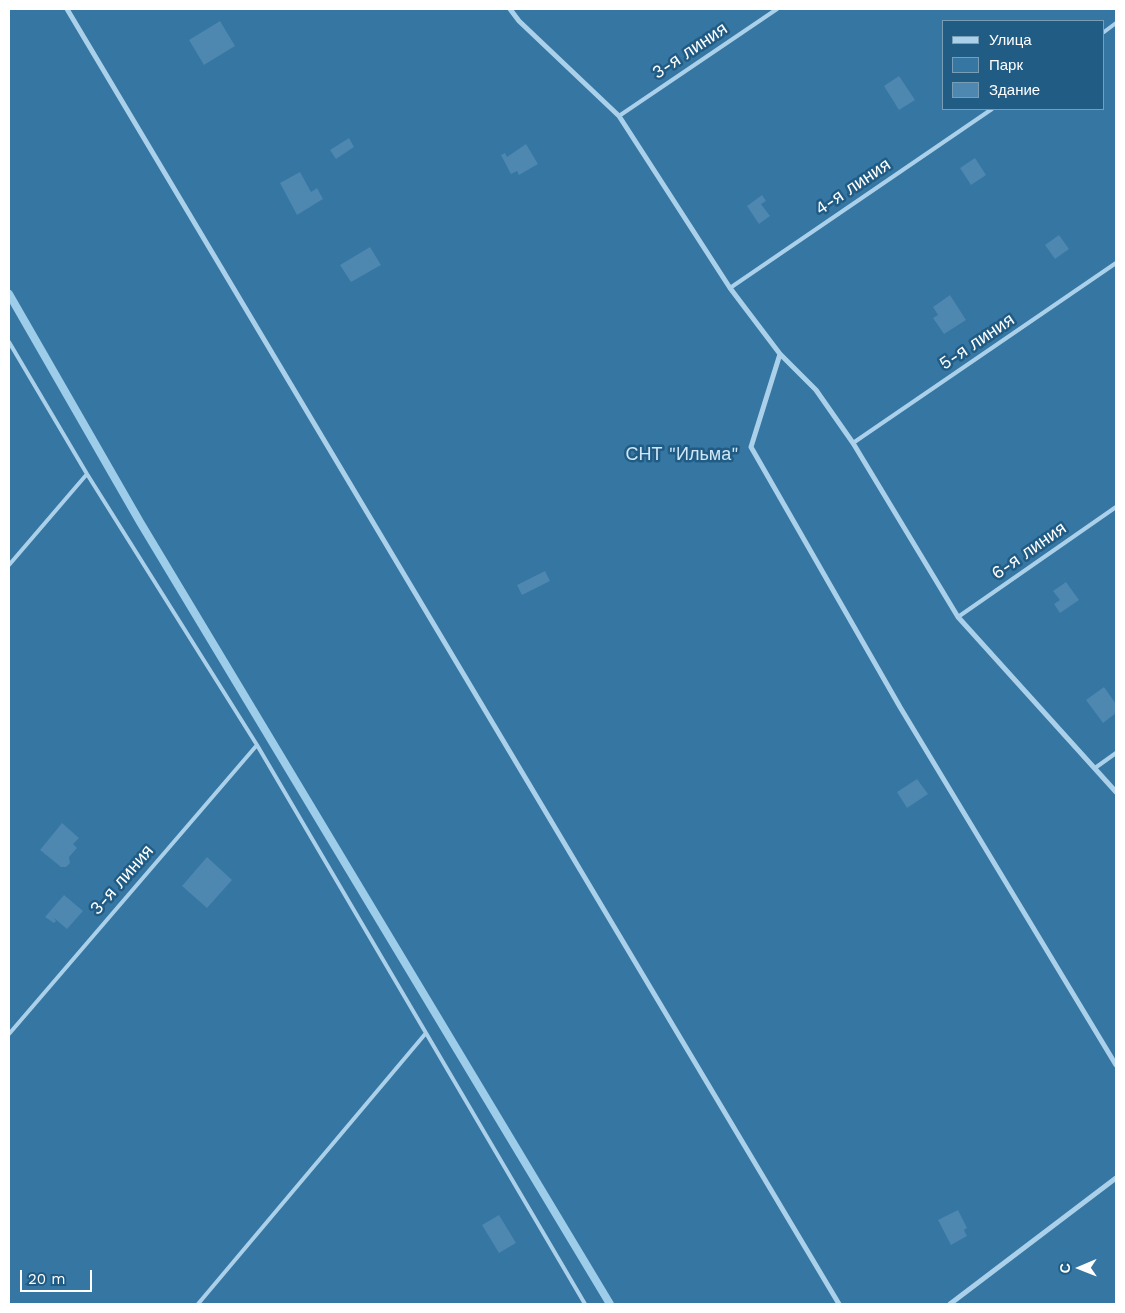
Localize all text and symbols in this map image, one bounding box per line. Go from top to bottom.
street label: 3-я линия [648,18,732,84]
legend [942,20,1105,110]
text: Улица [989,31,1032,49]
text: Парк [989,56,1023,74]
text: Здание [989,81,1040,99]
street label: 4-я линия [811,154,895,220]
street label: 5-я линия [935,309,1019,375]
park label: СНТ "Ильма" [626,444,738,466]
street label: 6-я линия [987,517,1071,585]
street label: 3-я линия [86,841,158,919]
north arrow [1055,1243,1105,1293]
scale bar [22,1260,95,1292]
text: С [1057,1263,1073,1273]
text: 20 m [28,1270,66,1288]

